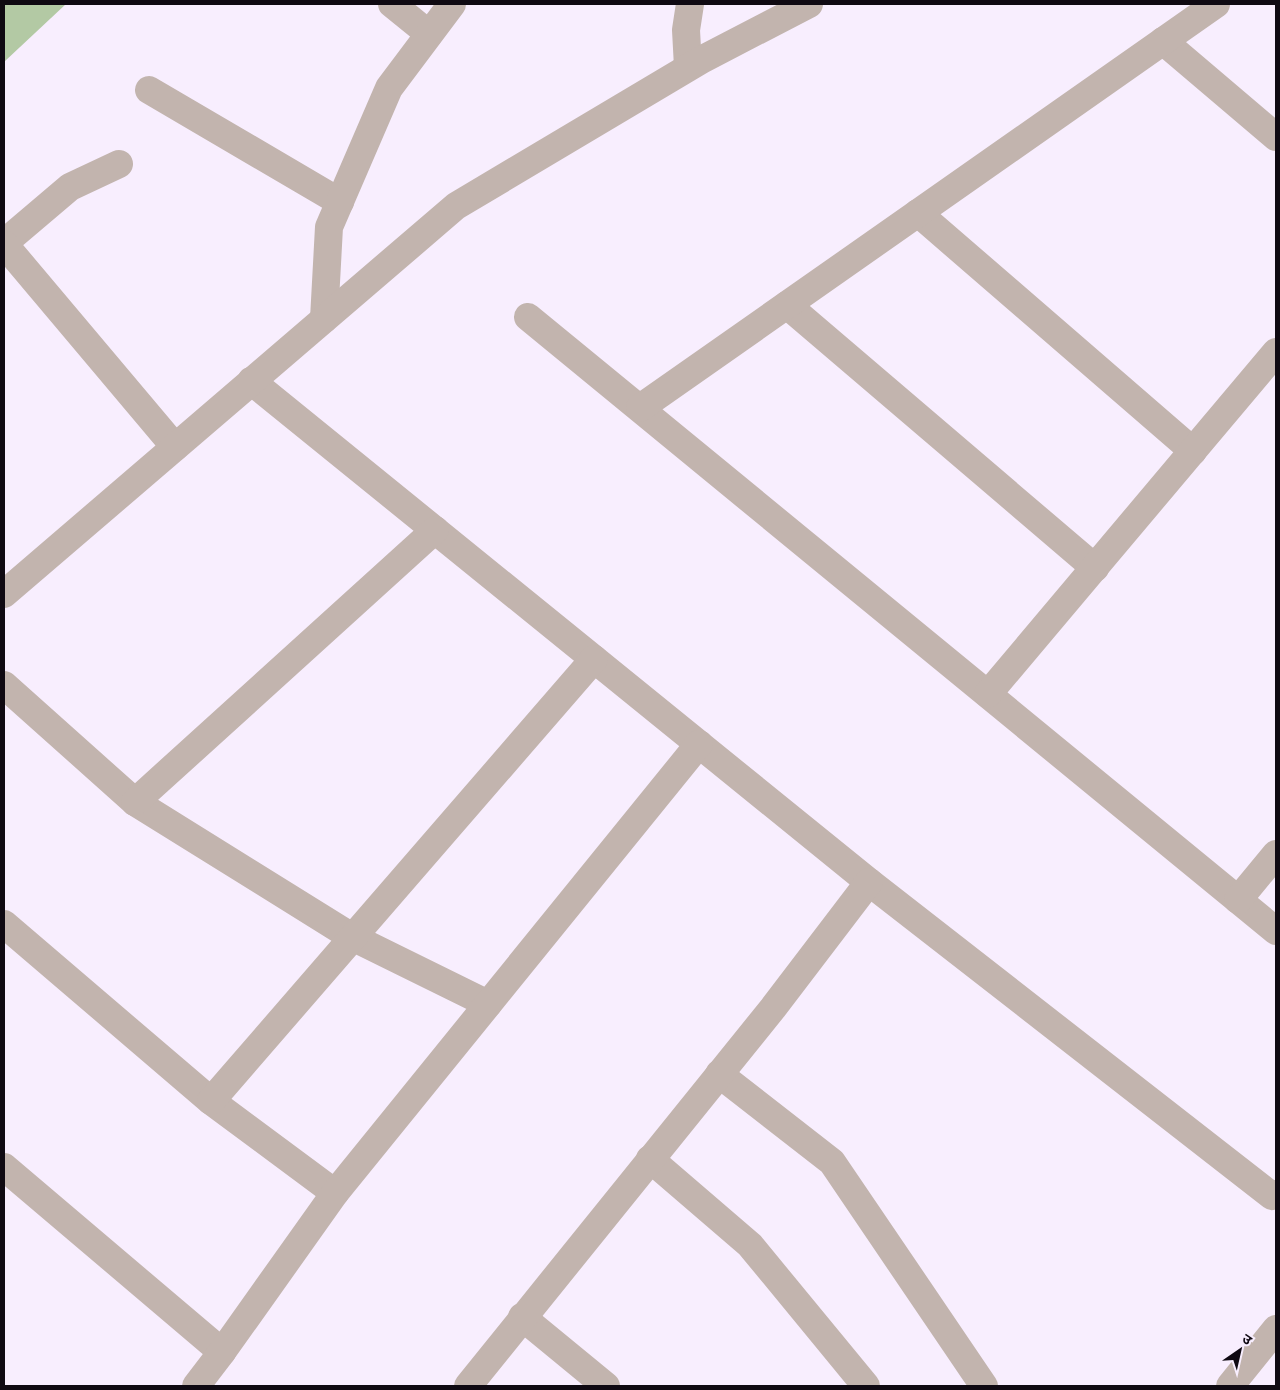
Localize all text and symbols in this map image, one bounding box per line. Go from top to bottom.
north arrow [1215,1325,1265,1375]
text: उ [1239,1329,1256,1349]

